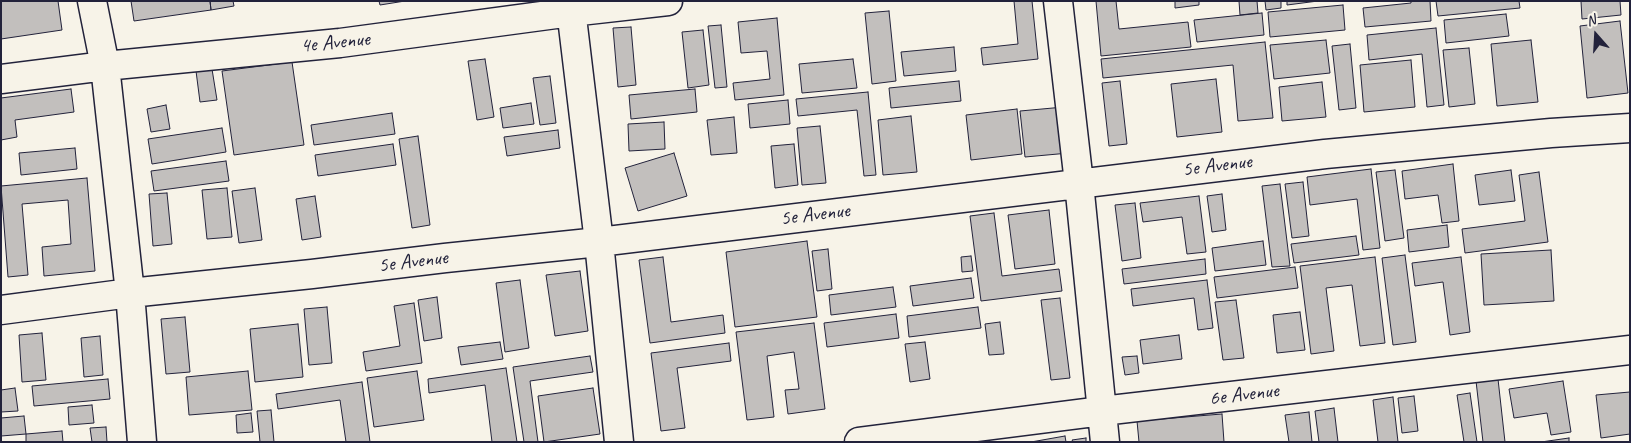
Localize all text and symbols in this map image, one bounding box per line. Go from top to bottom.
north arrow [1571,10,1621,60]
text: N [1584,11,1598,30]
street label: 4e Avenue [299,27,371,59]
street label: 5e Avenue [1181,149,1253,183]
street label: 5e Avenue [779,198,851,232]
street label: 5e Avenue [377,245,449,279]
street label: 6e Avenue [1208,378,1280,412]

